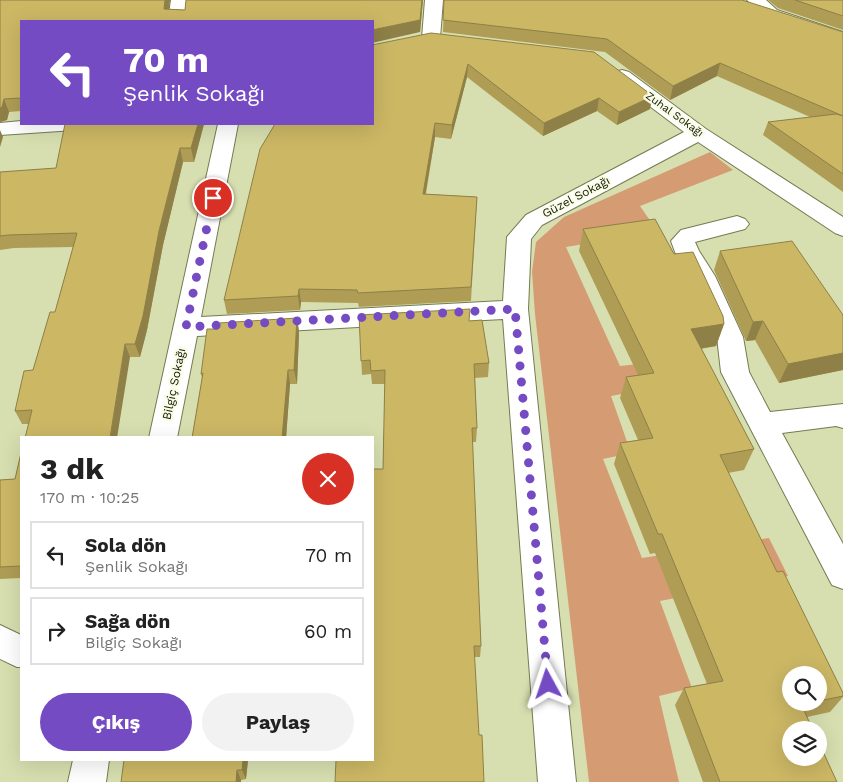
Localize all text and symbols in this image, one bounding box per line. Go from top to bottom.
text: 70 m [123,39,209,81]
icon: left [40,40,105,105]
text: Şenlik Sokağı [123,81,265,106]
street label: Zuhal Sokağı [643,89,706,140]
street label: Güzel Sokağı [540,173,612,221]
pin [192,177,234,219]
icon: arrive [199,184,227,212]
street label: Bilgiç Sokağı [160,347,188,421]
text: 3 dk [40,451,104,486]
button: close [302,453,354,505]
text: 170 m · 10:25 [40,488,139,507]
text: Sola dön [85,534,166,557]
icon: left [42,541,70,569]
text: 70 m [305,544,352,567]
text: Şenlik Sokağı [85,557,188,576]
text: Sağa dön [85,610,170,633]
icon: right [42,617,70,645]
text: 60 m [304,620,352,643]
text: Bilgiç Sokağı [85,633,182,652]
position arrow [521,657,573,709]
map controls [782,666,827,766]
button: search [782,666,827,711]
button: Çıkış [40,693,192,751]
button: Paylaş [202,693,354,751]
button: layers [782,721,827,766]

